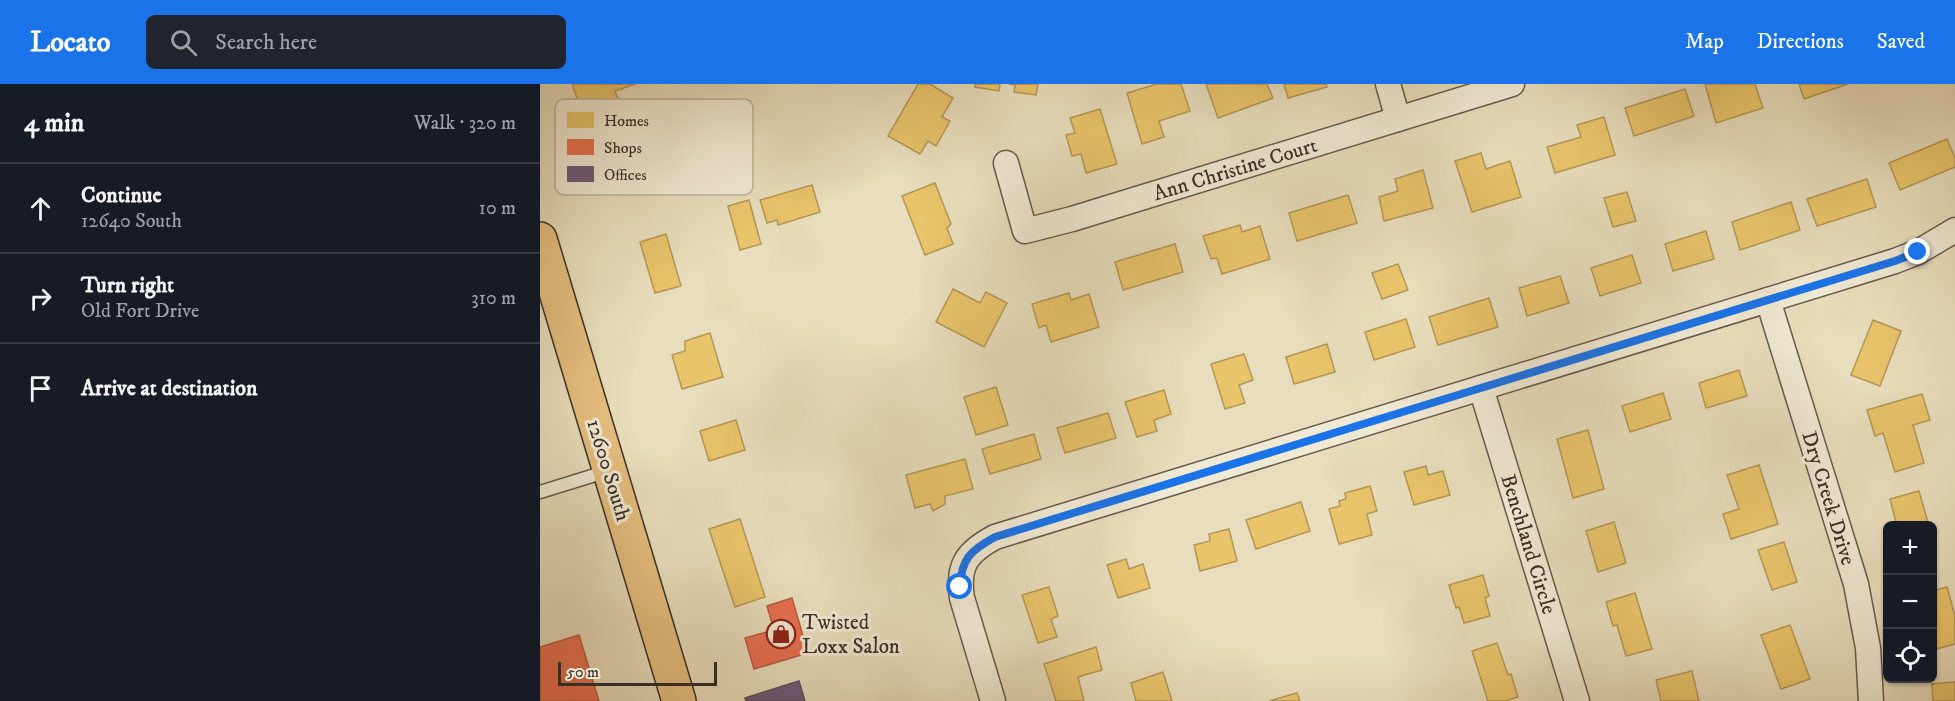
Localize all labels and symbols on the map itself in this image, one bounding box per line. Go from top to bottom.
legend [555,99,753,195]
text: Homes [604,111,649,131]
street label: Ann Christine Court [1150,133,1321,207]
text: Shops [604,138,642,158]
text: Offices [604,165,647,185]
route end [1904,238,1930,264]
street label: 12600 South [580,416,636,524]
street label: Dry Creek Drive [1795,428,1861,569]
street label: Benchland Circle [1494,471,1562,618]
route start [946,573,972,599]
place label: Twisted Loxx Salon [802,610,900,660]
shop icon: Twisted Loxx Salon [765,618,797,650]
scale bar [558,659,717,686]

